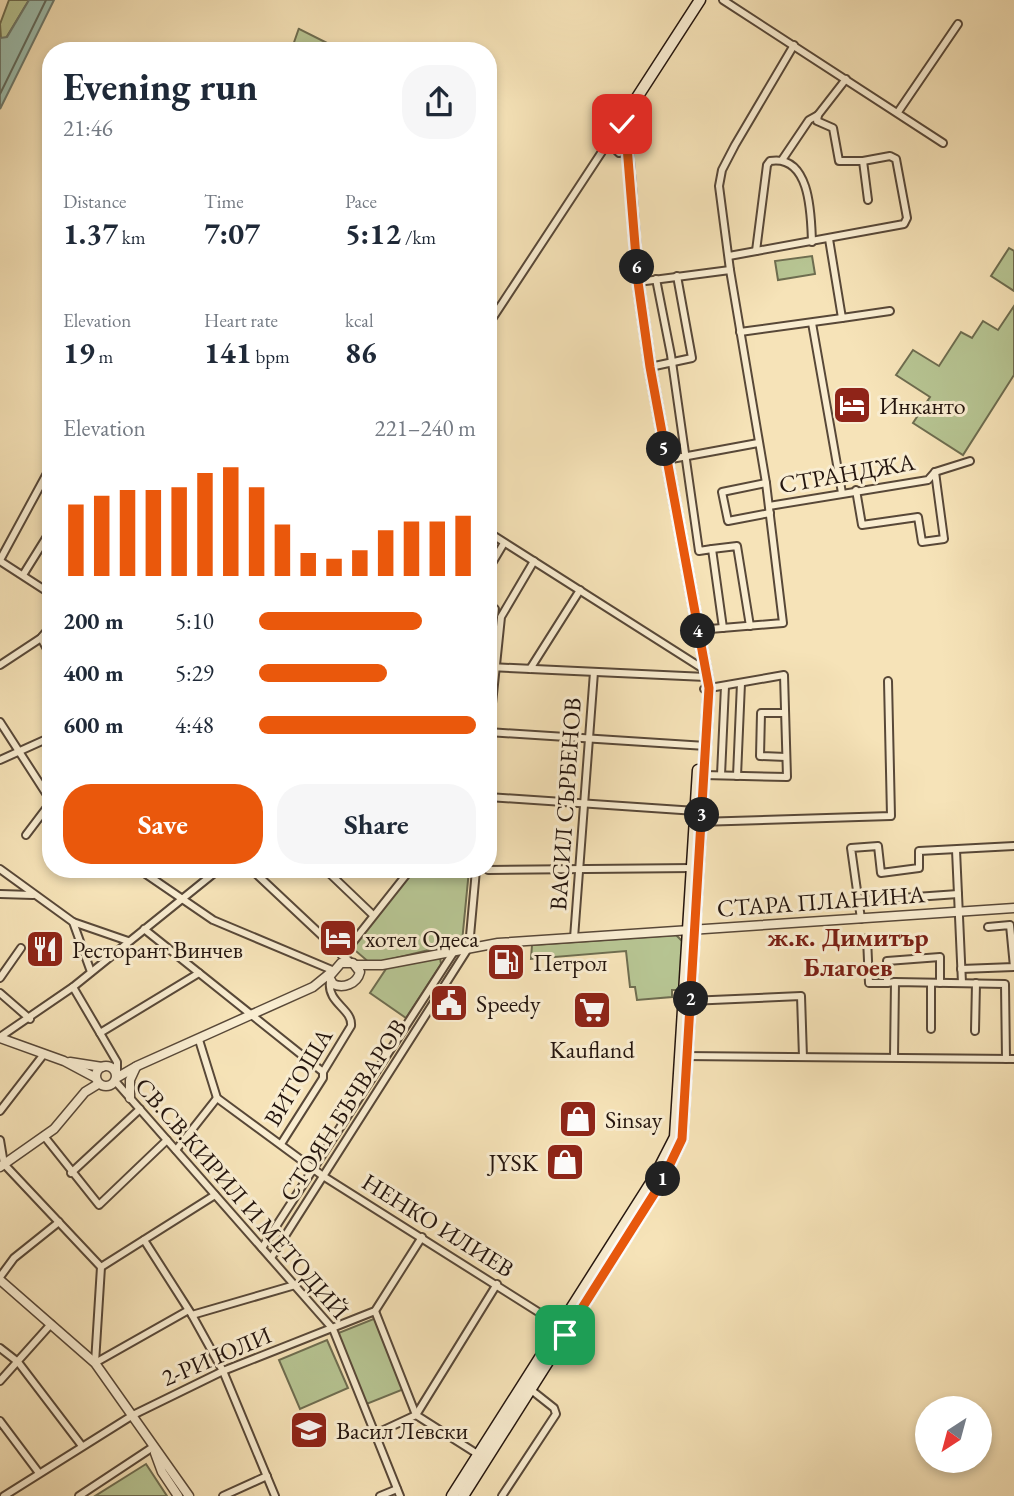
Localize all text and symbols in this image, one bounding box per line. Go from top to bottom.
text: Evening run [63,62,258,111]
button: share [402,65,476,139]
pin [592,94,652,154]
icon: check [603,105,641,143]
text: 21:46 [63,113,113,143]
text: Distance [63,189,126,214]
text: Time [204,189,244,214]
text: Pace [345,189,377,214]
text: 1.37 [63,214,118,253]
text: 7:07 [204,214,260,253]
text: 5:12 [345,214,401,253]
text: km [118,225,146,250]
text: /km [401,225,436,250]
pin: 6 [620,250,654,284]
text: 6 [631,254,642,279]
text: Elevation [63,308,131,333]
text: Heart rate [204,308,278,333]
text: kcal [345,308,374,333]
text: 19 [63,333,95,372]
text: 141 [204,333,252,372]
text: 86 [345,333,377,372]
text: m [95,344,113,369]
text: bpm [252,344,290,369]
hotel icon: Инканто [831,384,873,426]
place label: Инканто [879,390,966,421]
text: Elevation [63,413,146,443]
text: 221–240 m [375,413,476,443]
pin: 5 [646,432,682,466]
text: 5 [658,436,669,461]
street label: СТРАНДЖА [777,446,918,500]
text: 200 m [63,606,124,636]
text: 5:10 [175,606,214,636]
pin: 4 [680,614,716,648]
text: 4 [692,618,703,643]
text: 400 m [63,658,124,688]
text: 5:29 [175,658,214,688]
street label: ВАСИЛ СЪРБЕНОВ [542,697,588,911]
text: 600 m [63,710,124,740]
text: 4:48 [175,710,214,740]
button: Save [63,784,263,864]
button: Share [277,784,476,864]
pin: 3 [684,798,720,832]
text: 3 [696,802,707,827]
street label: СТАРА ПЛАНИНА [716,878,926,924]
hotel icon: хотел Одеса [317,917,359,959]
district label: ж.к. Димитър Благоев [767,920,929,984]
place label: хотел Одеса [365,923,479,954]
restaurant icon: Ресторант Винчев [24,928,66,970]
place label: Ресторант Винчев [72,934,243,965]
fuel station icon: Петрол [485,941,527,983]
place label: Петрол [533,947,607,978]
public building icon: Speedy [428,982,470,1024]
pin: 2 [674,982,708,1016]
text: 2 [685,986,696,1011]
place label: Speedy [476,988,541,1019]
supermarket icon: Kaufland [571,989,613,1031]
street label: СТОЯН БЪЧВАРОВ [272,1013,414,1207]
street label: ВИТОША [257,1022,339,1132]
place label: Kaufland [549,1034,635,1065]
street label: СВ.СВ.КИРИЛ И МЕТОДИЙ [129,1071,355,1325]
shop icon: Sinsay [557,1098,599,1140]
place label: Sinsay [605,1104,663,1135]
shop icon: JYSK [544,1141,586,1183]
place label: JYSK [486,1147,539,1178]
pin: 1 [646,1162,680,1196]
street label: НЕНКО ИЛИЕВ [356,1166,520,1284]
text: 1 [657,1166,668,1191]
pin [535,1305,595,1365]
icon: arrive [546,1316,584,1354]
street label: 2-РИ ЮЛИ [157,1319,275,1393]
north arrow [915,1396,992,1474]
map controls [915,1396,992,1473]
school or university icon: Васил Левски [288,1409,330,1451]
place label: Васил Левски [336,1415,469,1446]

